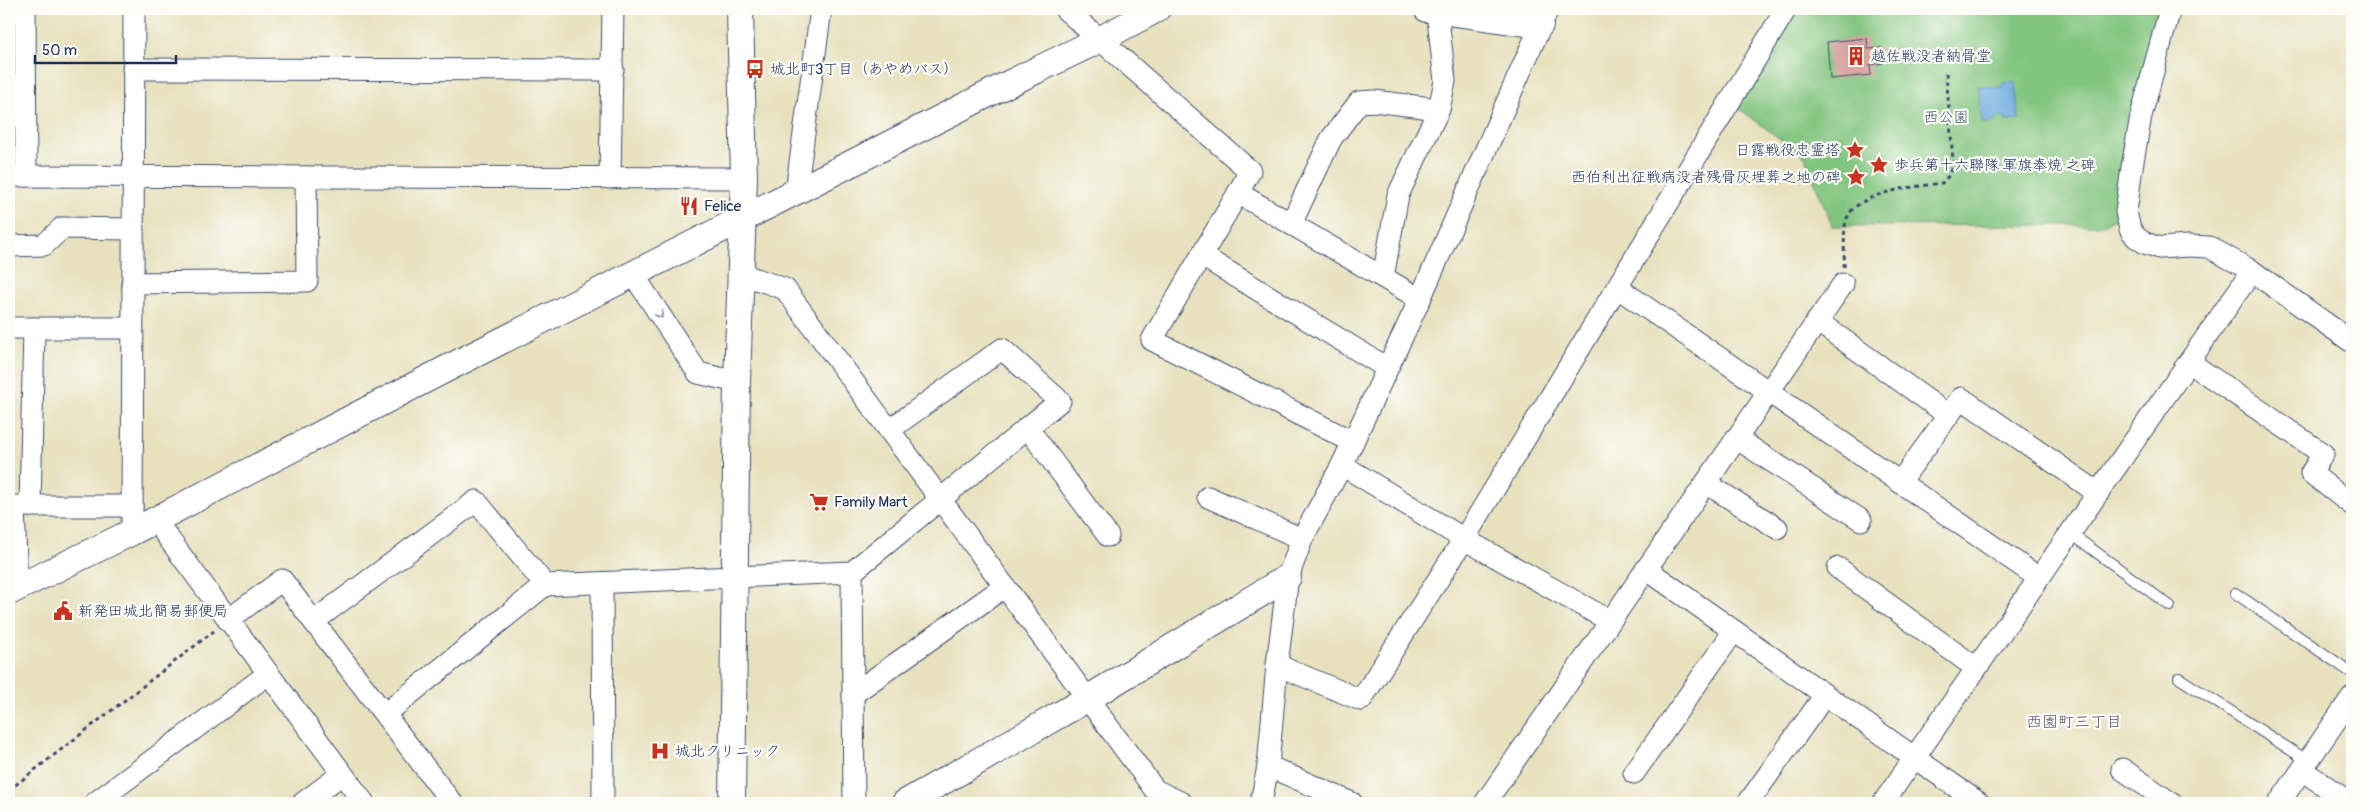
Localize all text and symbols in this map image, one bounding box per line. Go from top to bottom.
scale bar [35,32,176,64]
text: 50 m [42,41,77,60]
building icon: 越佐戦没者納骨堂 [1845,45,1867,67]
place label: 越佐戦没者納骨堂 [1871,47,1991,66]
bus stop icon: 城北町3丁目（あやめバス） [744,58,766,80]
place label: 城北町3丁目（あやめバス） [770,60,958,79]
park label: 西公園 [1923,108,1969,127]
place icon: 日露戦役忠霊塔 [1844,139,1866,161]
place label: 日露戦役忠霊塔 [1735,141,1840,160]
place icon: 歩兵第十六聯隊 軍旗奉焼 之碑 [1868,154,1890,176]
place label: 歩兵第十六聯隊 軍旗奉焼 之碑 [1894,156,2096,175]
place icon: 西伯利出征戦病没者残骨灰埋葬之地の碑 [1845,166,1867,188]
place label: 西伯利出征戦病没者残骨灰埋葬之地の碑 [1571,168,1841,187]
restaurant icon: Felice [678,195,700,217]
place label: Felice [704,197,742,216]
one-way arrow [654,309,663,319]
supermarket icon: Family Mart [808,491,830,513]
place label: Family Mart [834,493,908,512]
public building icon: 新発田城北簡易郵便局 [52,600,74,622]
place label: 新発田城北簡易郵便局 [78,602,228,621]
district label: 西園町三丁目 [2026,712,2122,732]
hospital icon: 城北クリニック [649,740,671,762]
place label: 城北クリニック [675,742,780,761]

